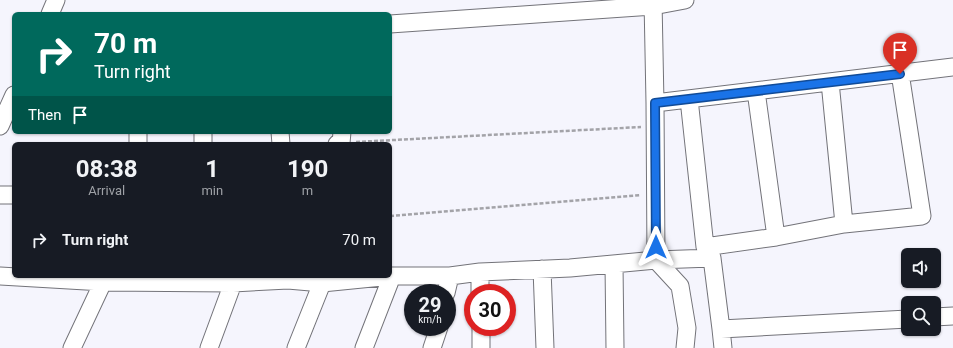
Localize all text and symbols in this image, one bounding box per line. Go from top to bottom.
text: 70 m [94,27,157,60]
icon: right [28,28,80,80]
pin [883,33,917,74]
icon: arrive [889,39,911,61]
text: Turn right [94,61,171,82]
icon: arrive [69,104,91,126]
text: Then [28,106,61,124]
text: 08:38 [76,155,138,183]
text: 1 [205,155,219,183]
text: 190 [287,155,328,183]
text: Arrival [88,183,125,198]
text: min [201,183,223,198]
text: m [302,183,313,198]
position arrow [635,226,677,268]
icon: right [28,229,50,251]
text: Turn right [62,231,128,249]
text: 70 m [342,231,376,249]
map controls [901,248,941,336]
button: sound [901,248,941,288]
speed limit sign: 30 [464,284,516,336]
text: 29 [419,293,441,317]
button: search [901,296,941,336]
text: km/h [418,314,442,325]

